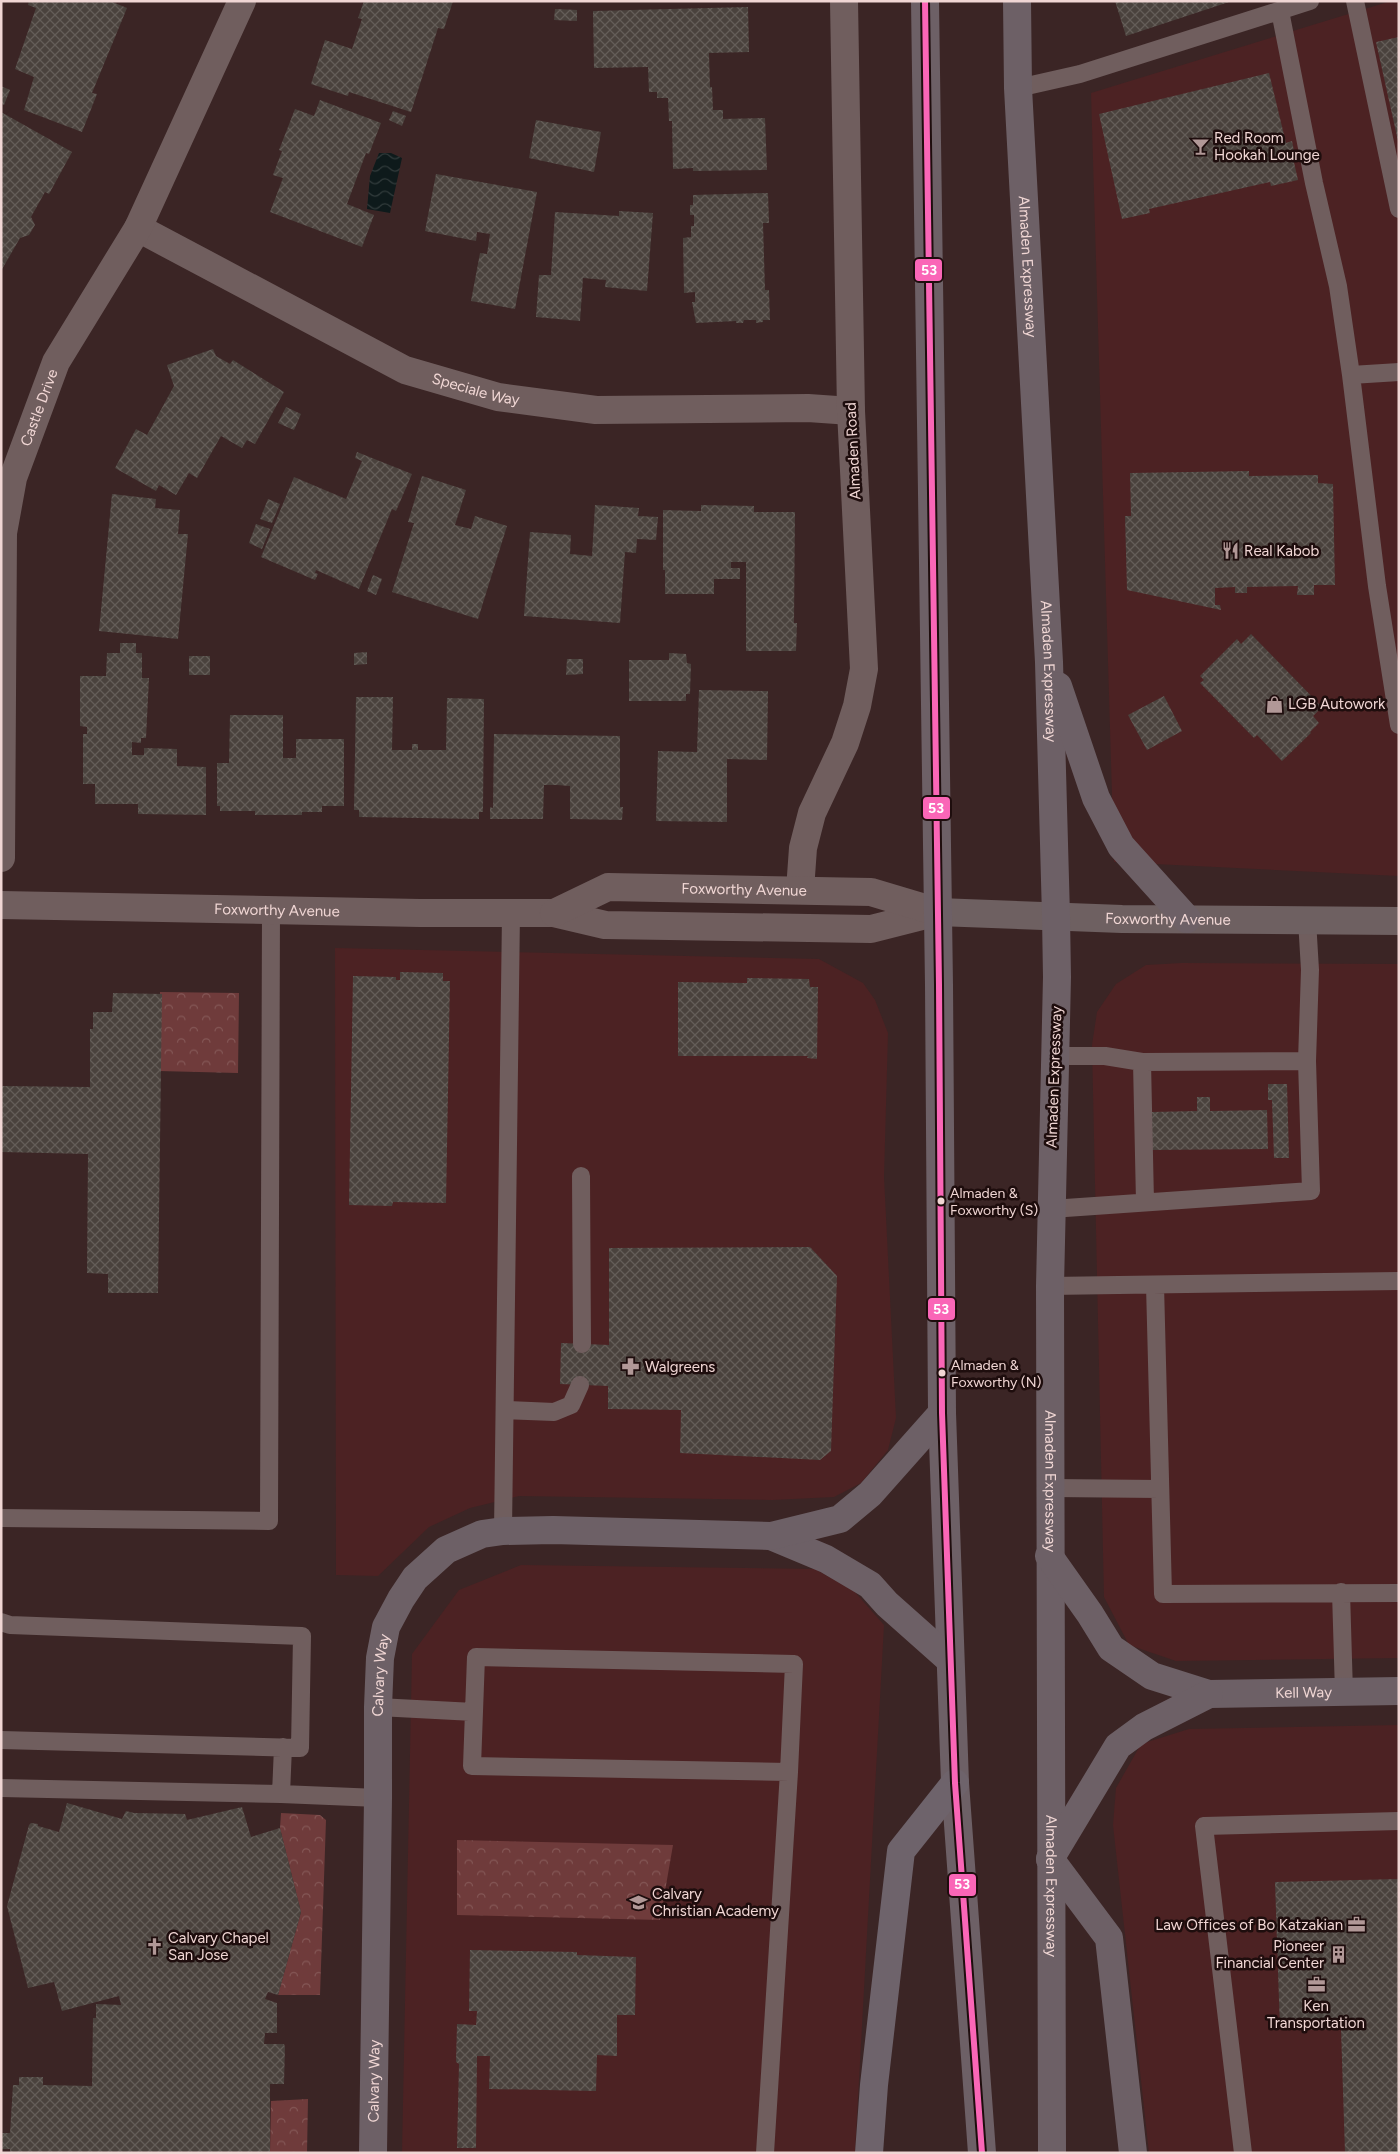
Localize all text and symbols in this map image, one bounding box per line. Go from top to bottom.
place label: Red Room Hookah Lounge [1214,129,1320,164]
bar icon: Red Room Hookah Lounge [1190,137,1210,157]
street label: Almaden Expressway [1015,195,1040,338]
line badge: 53 [914,258,943,282]
text: 53 [921,262,937,279]
street label: Castle Drive [17,366,62,449]
street label: Speciale Way [430,369,521,409]
street label: Almaden Road [841,402,865,500]
restaurant icon: Real Kabob [1220,541,1240,561]
place label: Real Kabob [1244,542,1319,560]
street label: Almaden Expressway [1037,600,1060,743]
shop icon: LGB Autowork [1264,694,1284,714]
place label: LGB Autowork [1288,695,1386,713]
line badge: 53 [922,796,951,820]
text: 53 [928,800,944,817]
street label: Foxworthy Avenue [681,879,807,900]
street label: Foxworthy Avenue [214,900,340,920]
street label: Foxworthy Avenue [1105,909,1231,929]
street label: Almaden Expressway [1043,1006,1065,1148]
place label: Almaden & Foxworthy (S) [950,1185,1038,1219]
marker: Almaden & Foxworthy (S) [936,1196,946,1206]
line badge: 53 [927,1297,956,1321]
text: 53 [933,1301,949,1318]
pharmacy icon: Walgreens [621,1357,641,1377]
place label: Almaden & Foxworthy (N) [951,1357,1041,1391]
place label: Walgreens [645,1358,715,1376]
marker: Almaden & Foxworthy (N) [937,1368,947,1378]
street label: Almaden Expressway [1041,1410,1060,1552]
street label: Calvary Way [369,1632,393,1717]
street label: Kell Way [1275,1683,1332,1702]
street label: Almaden Expressway [1042,1815,1061,1957]
line badge: 53 [948,1873,977,1897]
text: 53 [954,1876,970,1893]
place label: Calvary Christian Academy [652,1885,779,1920]
school or university icon: Calvary Christian Academy [628,1893,648,1913]
office icon: Law Offices of Bo Katzakian [1347,1915,1367,1935]
place label: Law Offices of Bo Katzakian [1155,1916,1343,1934]
place label: Calvary Chapel San Jose [168,1929,269,1964]
church icon: Calvary Chapel San Jose [144,1937,164,1957]
place label: Pioneer Financial Center [1215,1937,1324,1972]
building icon: Pioneer Financial Center [1328,1945,1348,1965]
office icon: Ken Transportation [1306,1975,1326,1995]
place label: Ken Transportation [1267,1997,1365,2032]
street label: Calvary Way [364,2039,384,2123]

